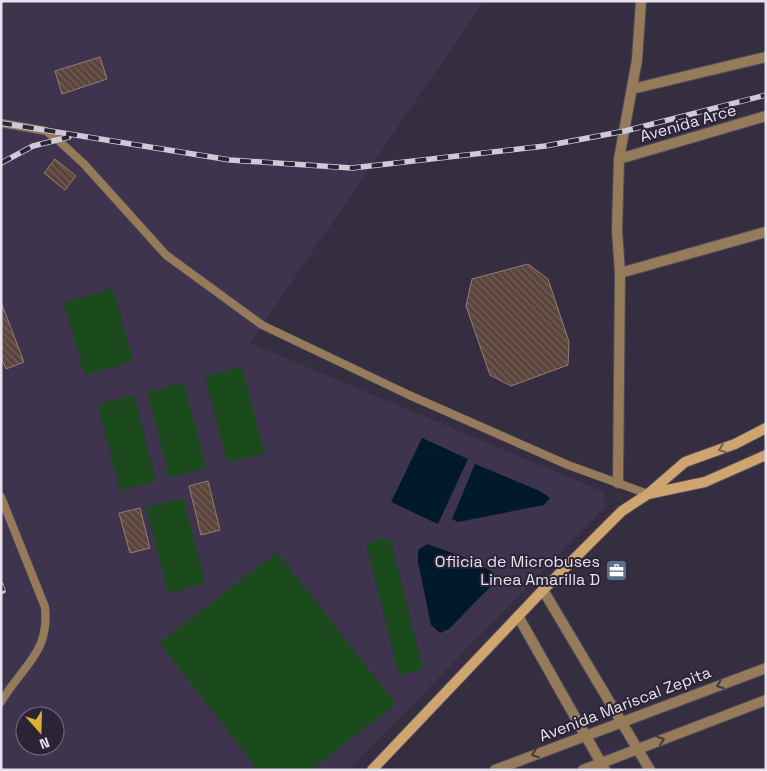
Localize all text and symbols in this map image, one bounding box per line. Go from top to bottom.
street label: Avenida Arce [637,99,739,147]
one-way arrow [718,443,726,453]
place label: Ofiicia de Microbuses Linea Amarilla D [435,551,600,590]
office icon: Ofiicia de Microbuses Linea Amarilla D [604,558,628,582]
street label: Avenida Mariscal Zepita [536,662,714,746]
one-way arrow [716,679,725,689]
north arrow [15,706,65,756]
text: N [37,733,52,753]
one-way arrow [656,735,665,746]
one-way arrow [532,749,540,759]

